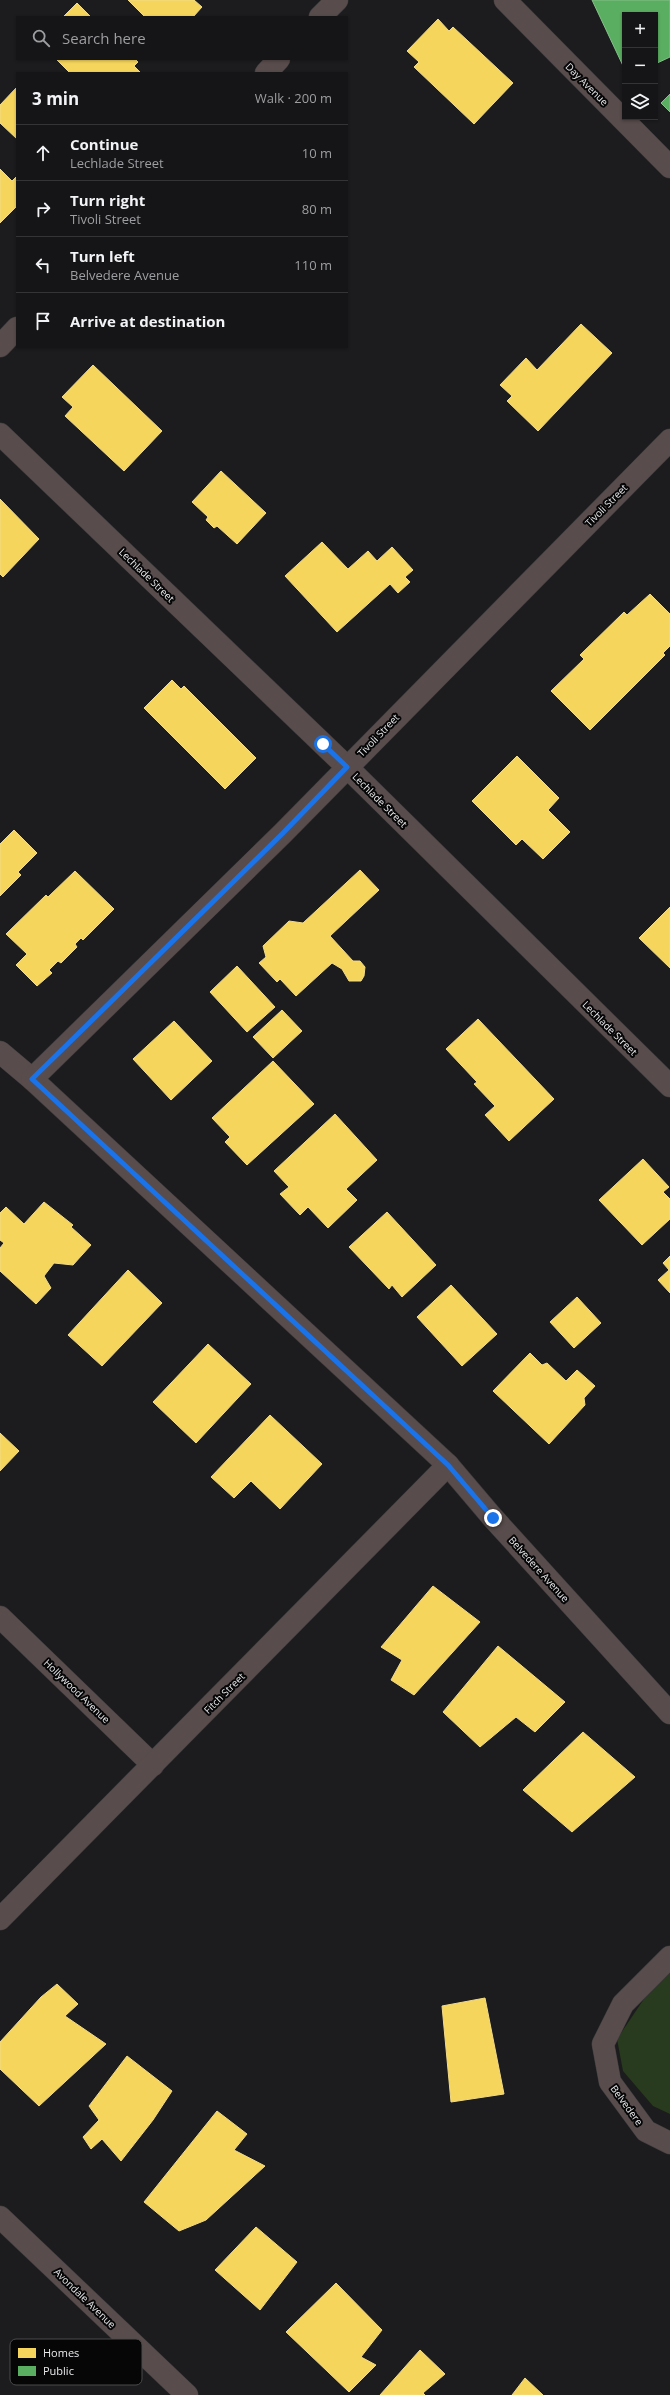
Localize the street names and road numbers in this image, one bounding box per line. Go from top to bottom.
street label: Day Avenue [563,60,612,109]
street label: Tivoli Street [582,480,631,529]
street label: Lechlade Street [116,545,178,605]
street label: Tivoli Street [354,710,402,760]
street label: Lechlade Street [350,770,411,831]
street label: Lechlade Street [580,998,641,1059]
street label: Belvedere Avenue [506,1533,573,1605]
street label: Hollywood Avenue [41,1656,113,1726]
street label: Fitch Street [200,1669,248,1717]
street label: Belvedere [608,2082,647,2128]
street label: Avondale Avenue [51,2265,119,2331]

